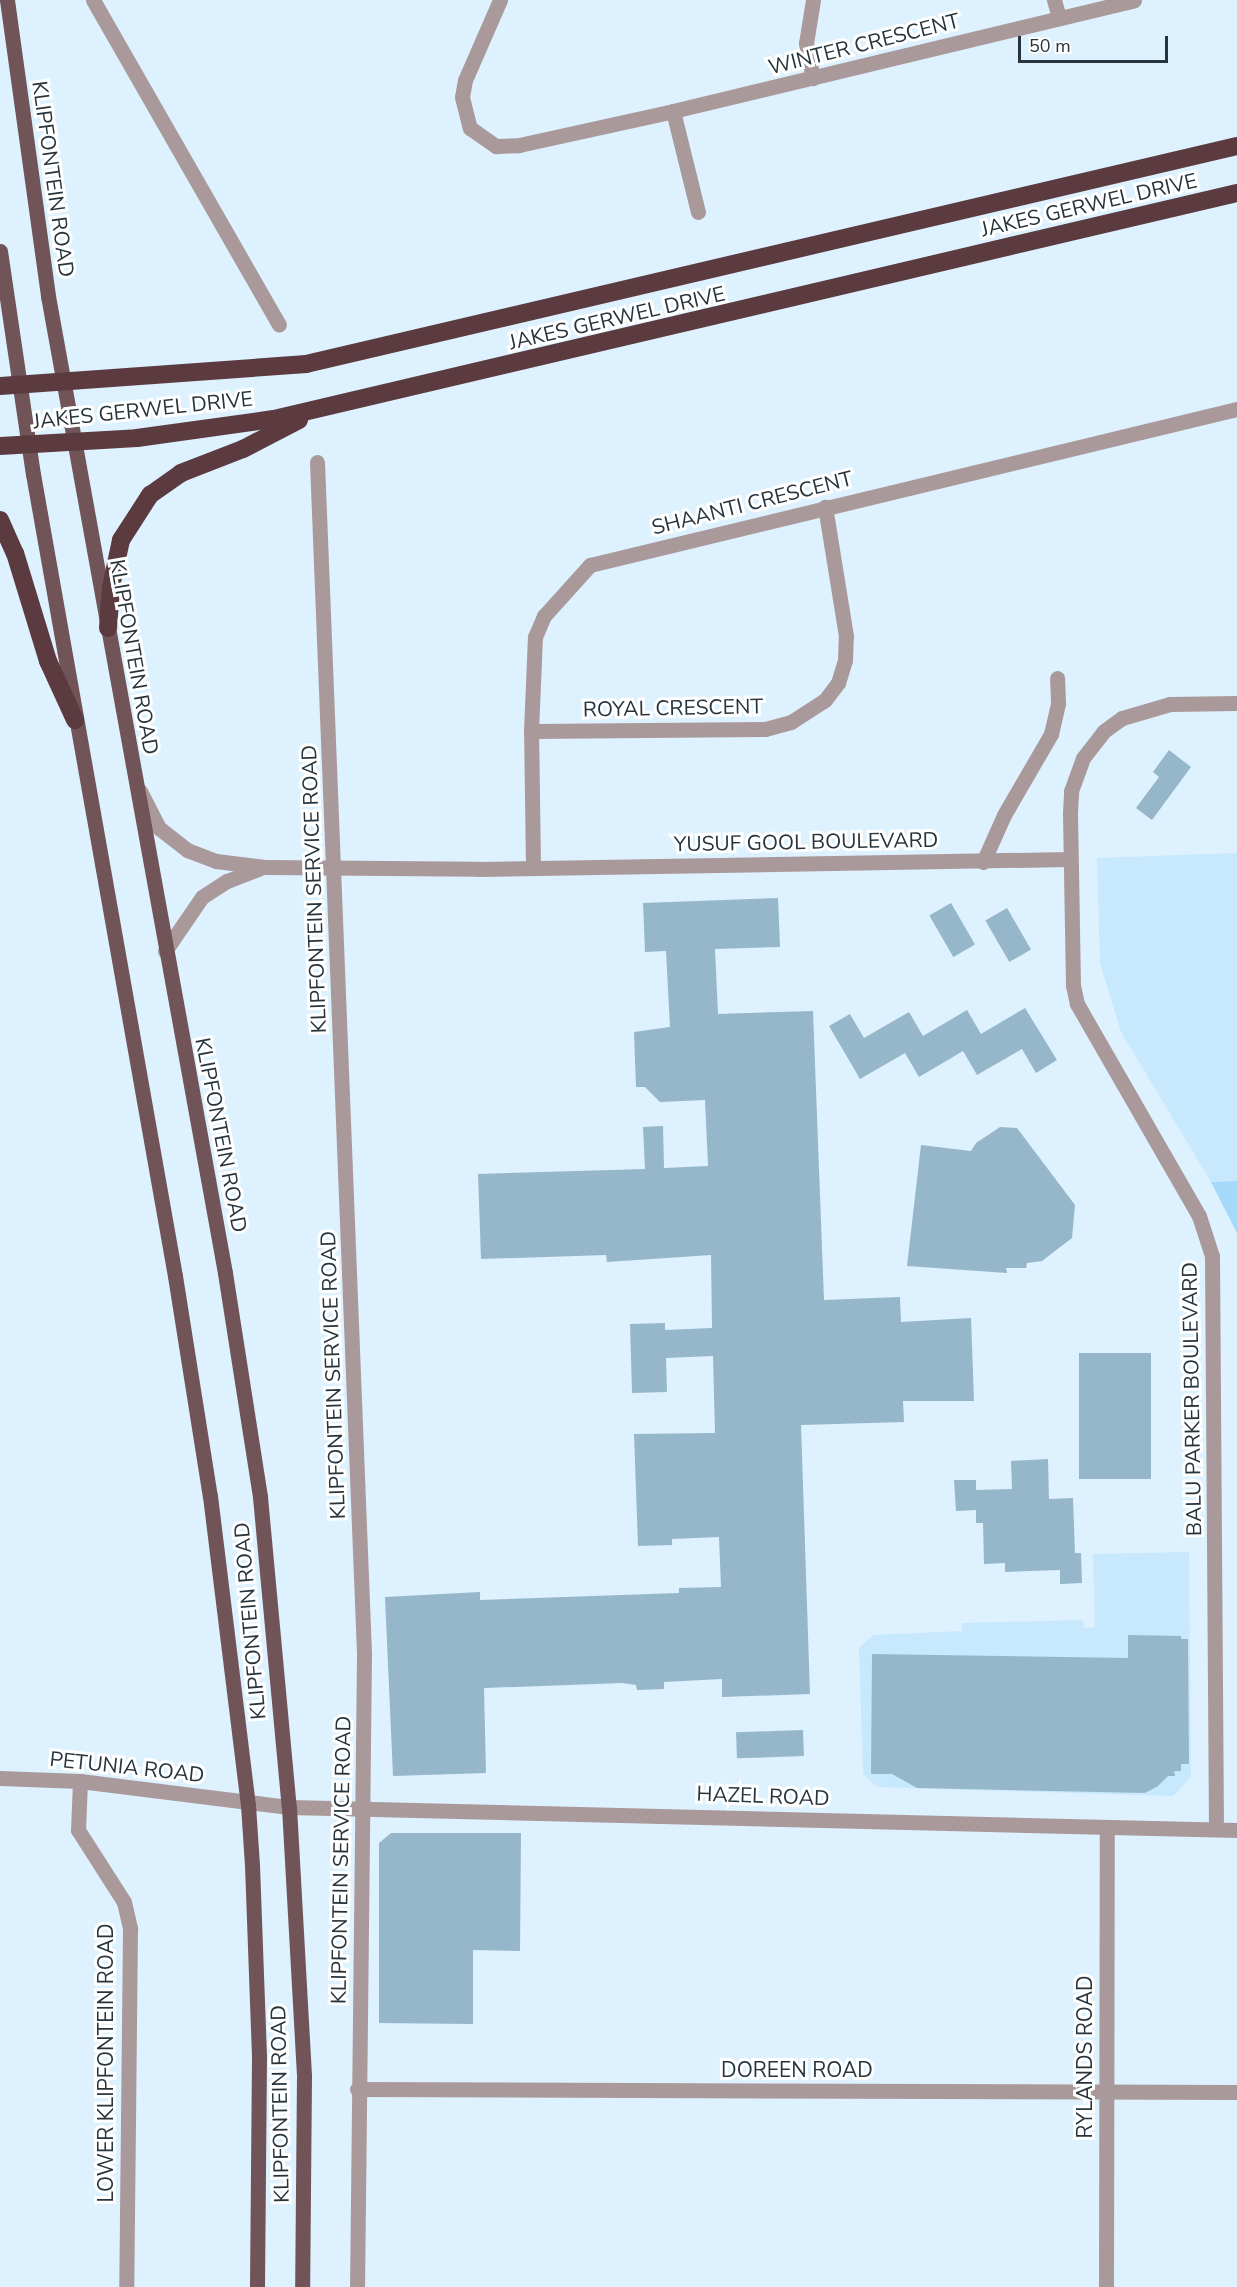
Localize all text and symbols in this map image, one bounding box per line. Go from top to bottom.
street label: WINTER CRESCENT [766,8,962,80]
scale bar [1021,24,1171,62]
text: 50 m [1029,34,1071,58]
street label: KLIPFONTEIN ROAD [27,79,79,279]
street label: JAKES GERWEL DRIVE [979,168,1199,242]
street label: JAKES GERWEL DRIVE [507,281,727,355]
street label: JAKES GERWEL DRIVE [32,386,254,434]
street label: SHAANTI CRESCENT [649,466,855,540]
street label: KLIPFONTEIN ROAD [104,557,164,757]
street label: ROYAL CRESCENT [583,694,763,722]
street label: KLIPFONTEIN SERVICE ROAD [296,744,332,1034]
street label: YUSUF GOOL BOULEVARD [674,827,938,857]
street label: KLIPFONTEIN ROAD [190,1035,252,1235]
street label: KLIPFONTEIN SERVICE ROAD [315,1230,351,1520]
street label: BALU PARKER BOULEVARD [1177,1262,1207,1536]
street label: KLIPFONTEIN ROAD [229,1521,271,1721]
street label: KLIPFONTEIN SERVICE ROAD [326,1716,356,2004]
street label: PETUNIA ROAD [48,1746,206,1788]
street label: HAZEL ROAD [696,1781,830,1811]
street label: LOWER KLIPFONTEIN ROAD [93,1923,119,2203]
street label: RYLANDS ROAD [1072,1975,1098,2139]
street label: KLIPFONTEIN ROAD [266,2005,294,2203]
street label: DOREEN ROAD [721,2057,873,2083]

